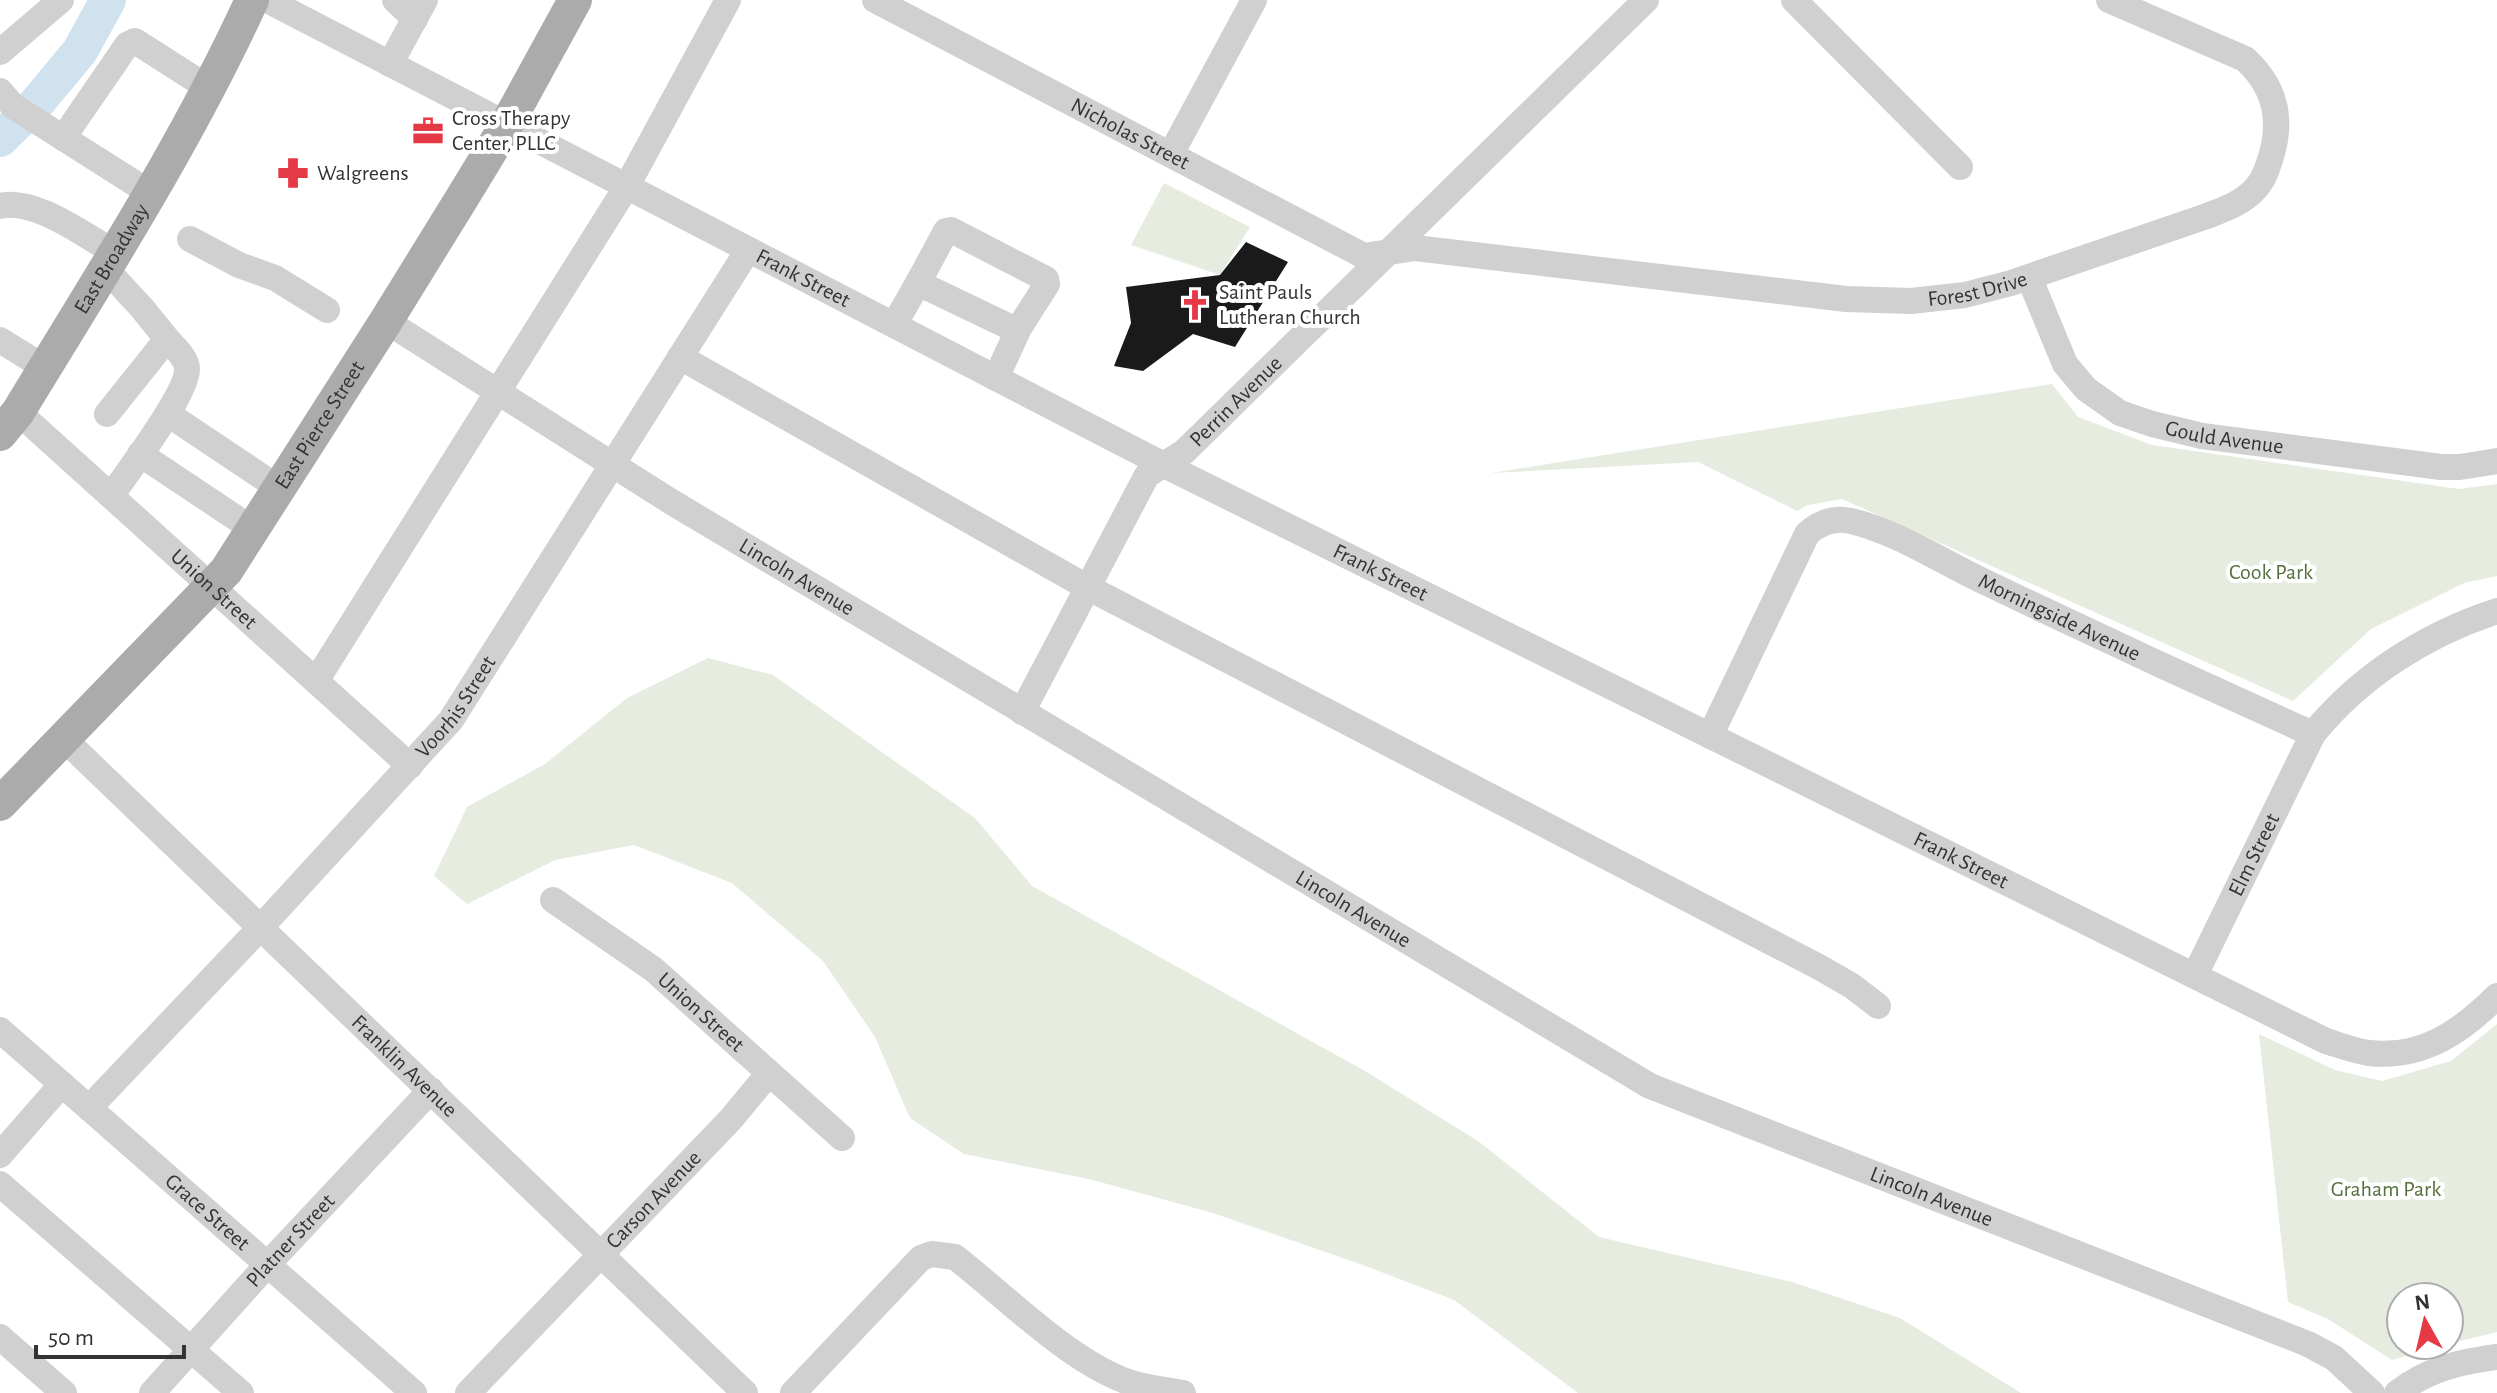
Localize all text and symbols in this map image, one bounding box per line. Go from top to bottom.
street label: Nicholas Street [1067,94,1193,174]
place label: Cross Therapy Center, PLLC [452,107,571,154]
office icon: Cross Therapy Center, PLLC [411,114,445,148]
pharmacy icon: Walgreens [276,156,310,190]
place label: Walgreens [317,162,409,184]
street label: East Broadway [70,199,153,317]
street label: Frank Street [753,245,854,311]
street label: Forest Drive [1926,267,2030,310]
place label: Saint Pauls Lutheran Church [1219,281,1361,328]
church icon: Saint Pauls Lutheran Church [1178,288,1212,322]
street label: Perrin Avenue [1185,352,1286,451]
street label: East Pierce Street [270,357,368,493]
street label: Gould Avenue [2163,417,2285,457]
street label: Lincoln Avenue [736,534,858,619]
street label: Frank Street [1330,540,1431,605]
street label: Union Street [167,545,261,633]
park label: Cook Park [2229,561,2313,583]
street label: Morningside Avenue [1975,570,2144,665]
street label: Voorhis Street [411,652,500,762]
street label: Elm Street [2224,810,2283,900]
street label: Frank Street [1910,827,2012,893]
street label: Lincoln Avenue [1292,866,1415,952]
street label: Union Street [654,968,748,1056]
street label: Franklin Avenue [347,1011,461,1121]
street label: Carson Avenue [602,1146,705,1253]
street label: Lincoln Avenue [1867,1162,1996,1230]
street label: Grace Street [161,1169,254,1254]
park label: Graham Park [2331,1178,2441,1200]
street label: Platner Street [242,1190,339,1291]
north arrow [2385,1281,2465,1361]
text: N [2413,1290,2431,1314]
scale bar [36,1309,184,1359]
text: 50 m [48,1326,94,1350]

